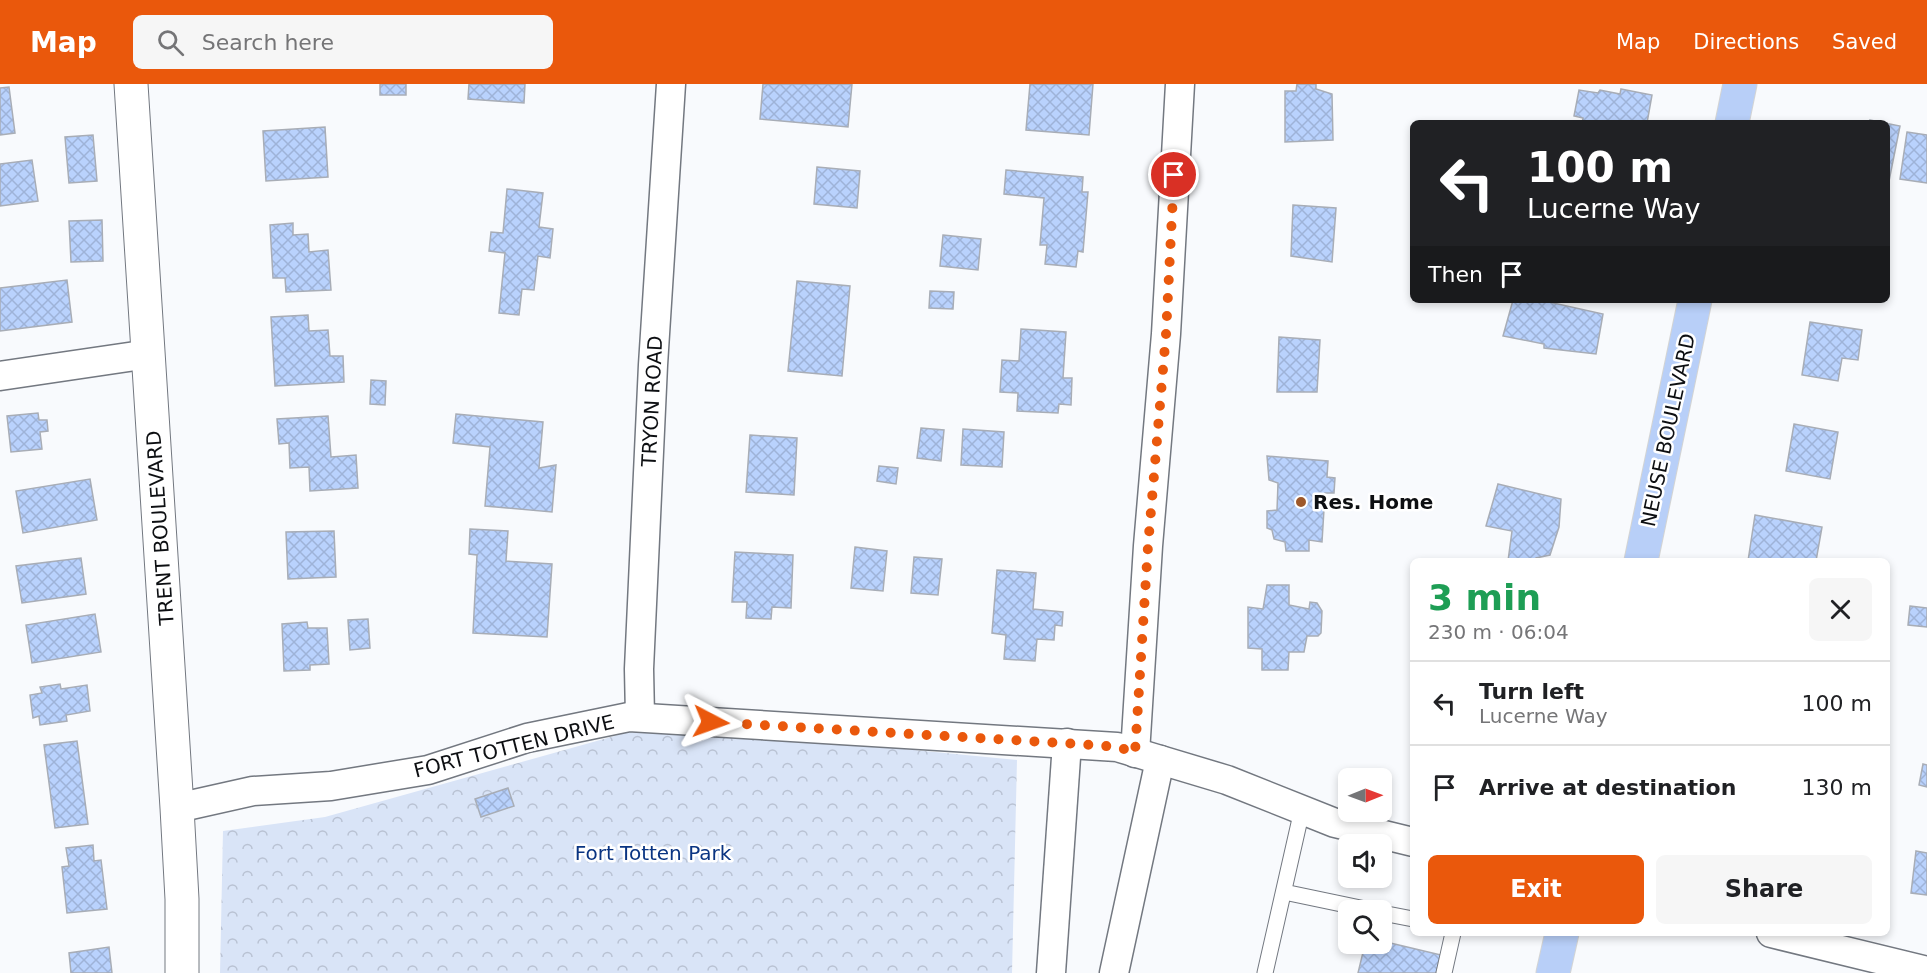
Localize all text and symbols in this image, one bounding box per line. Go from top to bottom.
search box [133,15,553,69]
text: Map [30,26,97,59]
icon: search [154,26,187,59]
text: Search here [202,30,334,55]
text: Map [1616,30,1660,54]
text: Directions [1693,30,1799,54]
text: Saved [1832,30,1897,54]
text: 100 m [1527,143,1673,192]
icon: left [1428,144,1506,222]
pin [1148,149,1199,200]
icon: arrive [1157,158,1190,191]
text: Lucerne Way [1527,193,1701,224]
icon: arrive [1495,258,1528,291]
text: Then [1428,262,1483,287]
street label: NEUSE BOULEVARD [1636,331,1700,529]
street label: TRYON ROAD [637,335,667,468]
street label: TRENT BOULEVARD [141,430,179,627]
place label: Res. Home [1313,490,1433,514]
marker: Res. Home [1294,495,1308,509]
text: 3 min [1428,577,1541,618]
button: close [1809,578,1872,641]
text: 230 m · 06:04 [1428,620,1569,644]
text: Turn left [1479,679,1584,704]
icon: left [1428,687,1461,720]
position arrow [679,690,743,754]
text: 100 m [1802,691,1872,716]
text: Lucerne Way [1479,704,1608,728]
street label: FORT TOTTEN DRIVE [411,709,617,783]
north arrow [1338,768,1392,822]
map controls [1338,768,1392,954]
icon: arrive [1428,771,1461,804]
text: Arrive at destination [1479,775,1736,800]
text: 130 m [1802,775,1872,800]
button: sound [1338,834,1392,888]
park label: Fort Totten Park [575,841,732,865]
button: Exit [1428,855,1644,924]
button: Share [1656,855,1872,924]
button: search [1338,900,1392,954]

